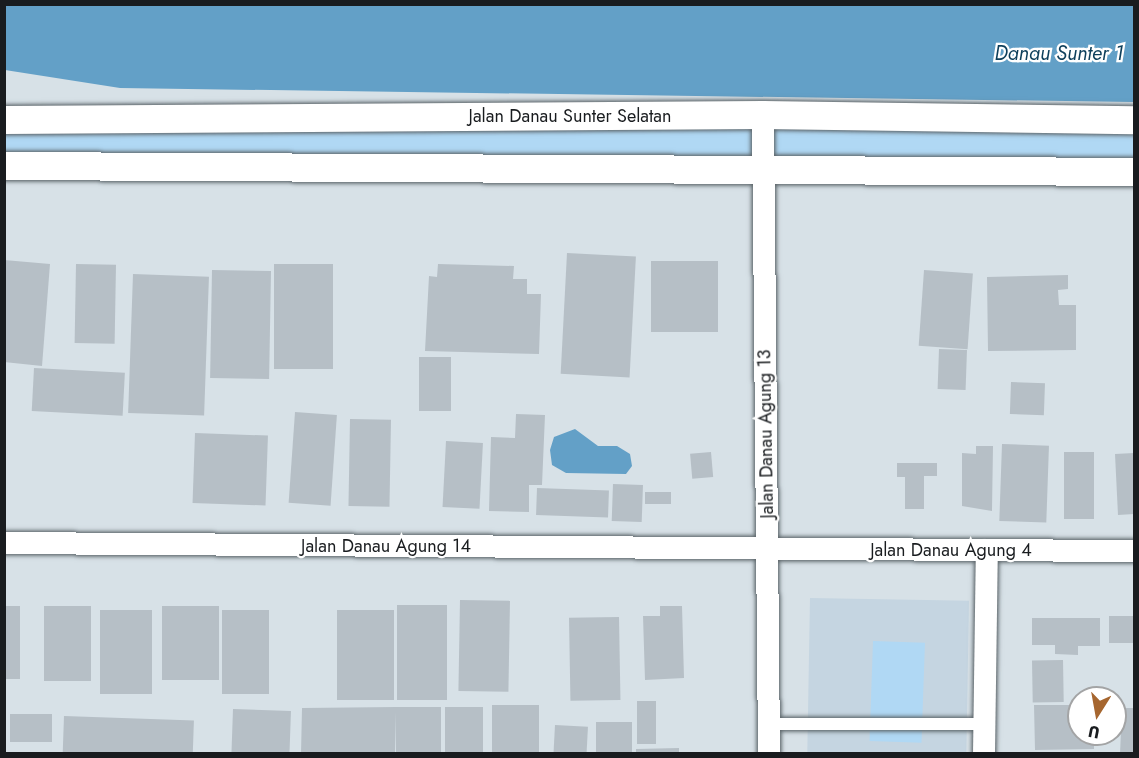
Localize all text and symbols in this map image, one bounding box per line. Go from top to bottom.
water label: Danau Sunter 1 [995,41,1123,65]
street label: Jalan Danau Sunter Selatan [469,105,671,127]
street label: Jalan Danau Agung 13 [754,349,778,519]
street label: Jalan Danau Agung 14 [301,535,471,557]
street label: Jalan Danau Agung 4 [870,539,1032,561]
north arrow [1067,686,1127,746]
text: U [1086,720,1102,745]

